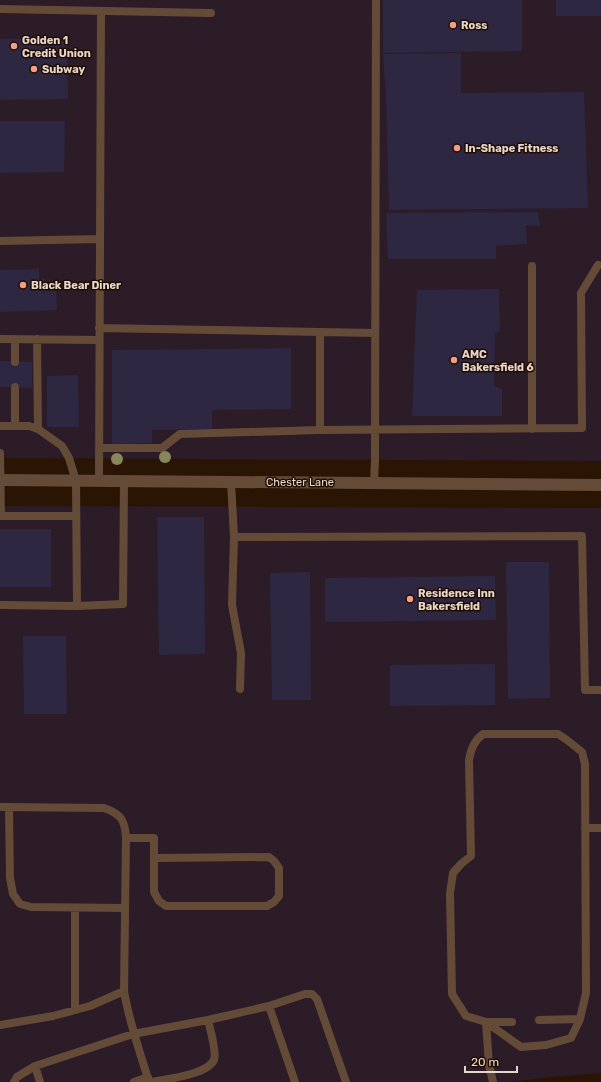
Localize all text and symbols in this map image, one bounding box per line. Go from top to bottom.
place label: Ross [461,19,487,32]
marker: Ross [448,20,458,30]
place label: Golden 1 Credit Union [22,34,91,60]
marker: Golden 1 Credit Union [9,41,19,51]
place label: Subway [42,63,85,76]
marker: Subway [29,64,39,74]
place label: In-Shape Fitness [465,142,558,155]
marker: In-Shape Fitness [452,143,462,153]
place label: Black Bear Diner [31,279,121,292]
marker: Black Bear Diner [18,280,28,290]
place label: AMC Bakersfield 6 [462,348,534,374]
marker: AMC Bakersfield 6 [449,355,459,365]
street label: Chester Lane [266,476,334,489]
place label: Residence Inn Bakersfield [418,587,495,613]
marker: Residence Inn Bakersfield [405,594,415,604]
scale bar [465,1048,517,1074]
text: 20 m [471,1055,499,1069]

